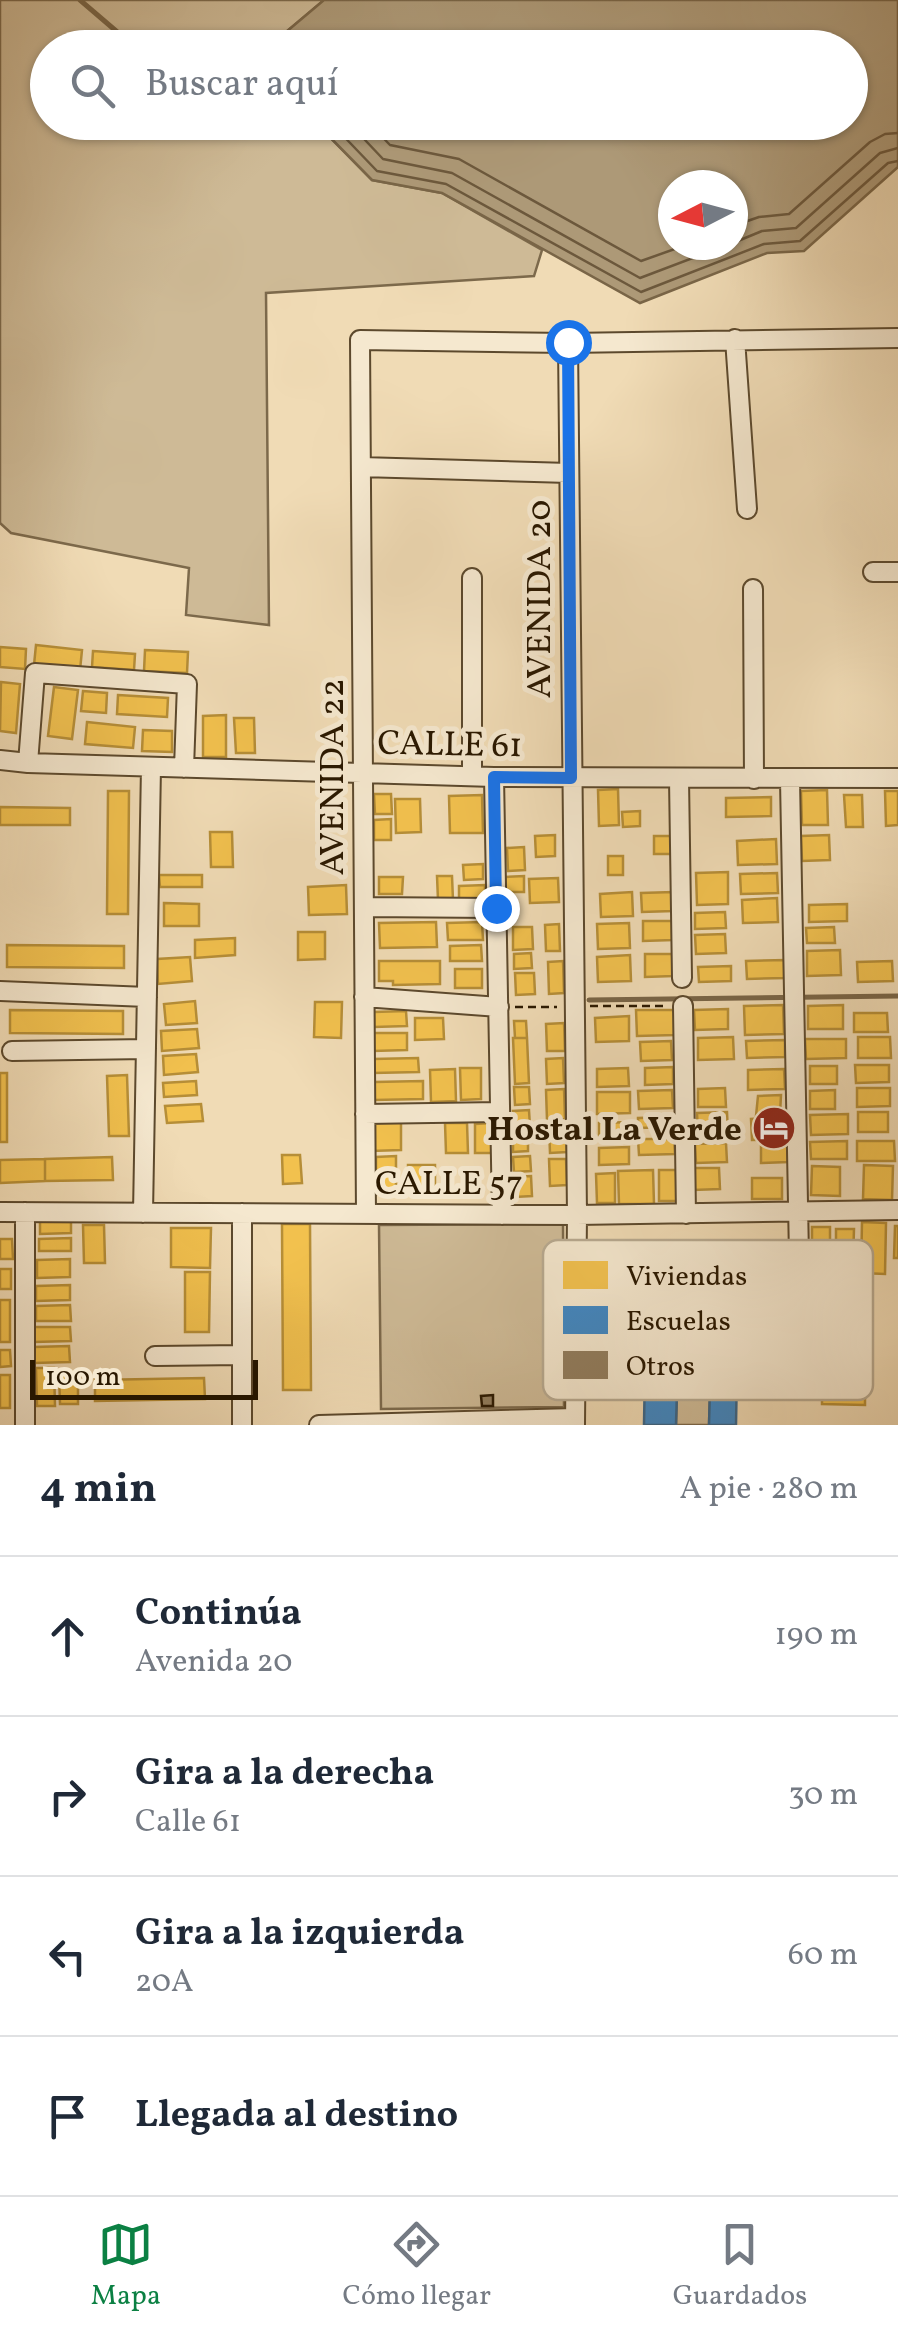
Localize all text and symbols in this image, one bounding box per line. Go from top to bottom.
search box [30,30,868,140]
icon: search [65,58,120,113]
text: Buscar aquí [145,59,338,112]
north arrow [658,170,748,260]
route start [546,320,592,366]
street label: AVENIDA 20 [517,500,565,698]
street label: AVENIDA 22 [310,679,358,875]
street label: CALLE 61 [377,721,523,771]
route end [474,886,520,932]
hotel icon: Hostal La Verde [751,1105,797,1151]
place label: Hostal La Verde [487,1107,742,1155]
street label: CALLE 57 [375,1161,523,1209]
legend [543,1240,873,1400]
text: Viviendas [626,1258,747,1297]
text: Escuelas [626,1303,731,1342]
text: Otros [626,1348,695,1387]
scale bar [30,1355,258,1400]
text: 100 m [45,1358,120,1397]
text: 4 min [40,1461,157,1520]
text: A pie · 280 m [679,1468,858,1512]
text: Continúa [135,1588,302,1641]
icon: ahead [40,1609,95,1664]
text: 190 m [774,1614,858,1658]
text: Avenida 20 [135,1641,293,1685]
text: Gira a la derecha [135,1748,434,1801]
icon: right [40,1769,95,1824]
text: 30 m [788,1774,858,1818]
text: Calle 61 [135,1801,241,1845]
text: Gira a la izquierda [135,1908,464,1961]
icon: left [40,1929,95,1984]
text: 60 m [788,1934,858,1978]
text: 20A [135,1961,194,2005]
icon: arrive [40,2089,95,2144]
text: Llegada al destino [135,2090,458,2143]
tab: Mapa [91,2217,161,2316]
tab: Cómo llegar [343,2217,491,2316]
tab: Guardados [673,2217,807,2316]

